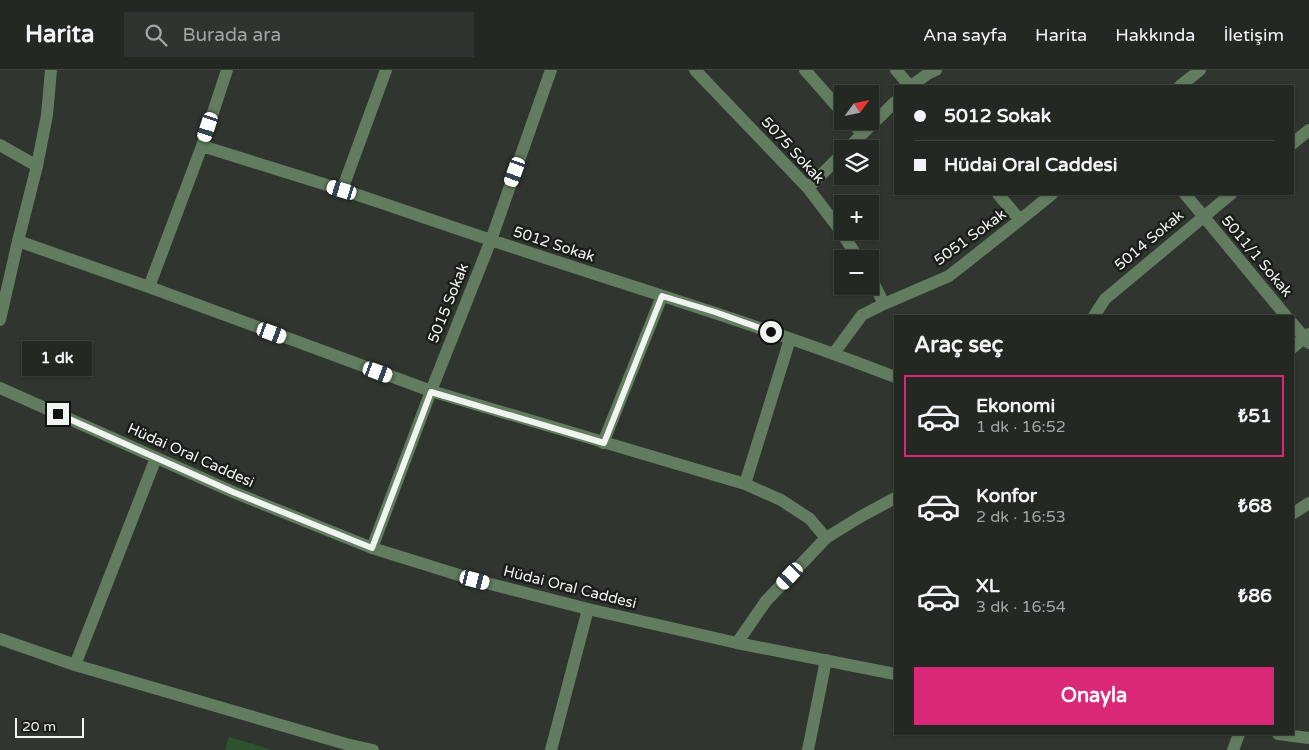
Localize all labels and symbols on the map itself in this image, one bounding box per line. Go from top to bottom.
north arrow [834,85,879,130]
car [196,110,219,144]
street label: 5075 Sokak [758,113,828,187]
car [502,155,527,189]
car [325,178,358,202]
street label: 5051 Sokak [930,205,1010,269]
street label: 5014 Sokak [1111,206,1187,274]
street label: 5011/1 Sokak [1218,212,1296,300]
street label: 5012 Sokak [511,222,597,266]
street label: 5015 Sokak [424,260,472,346]
car [255,321,288,345]
route start [760,321,782,343]
callout: 1 dk [23,342,93,376]
car [361,360,394,384]
route end [47,403,69,425]
street label: Hüdai Oral Caddesi [125,419,257,491]
car [774,560,805,592]
street label: Hüdai Oral Caddesi [501,562,639,612]
car [458,569,491,591]
scale bar [15,715,84,738]

